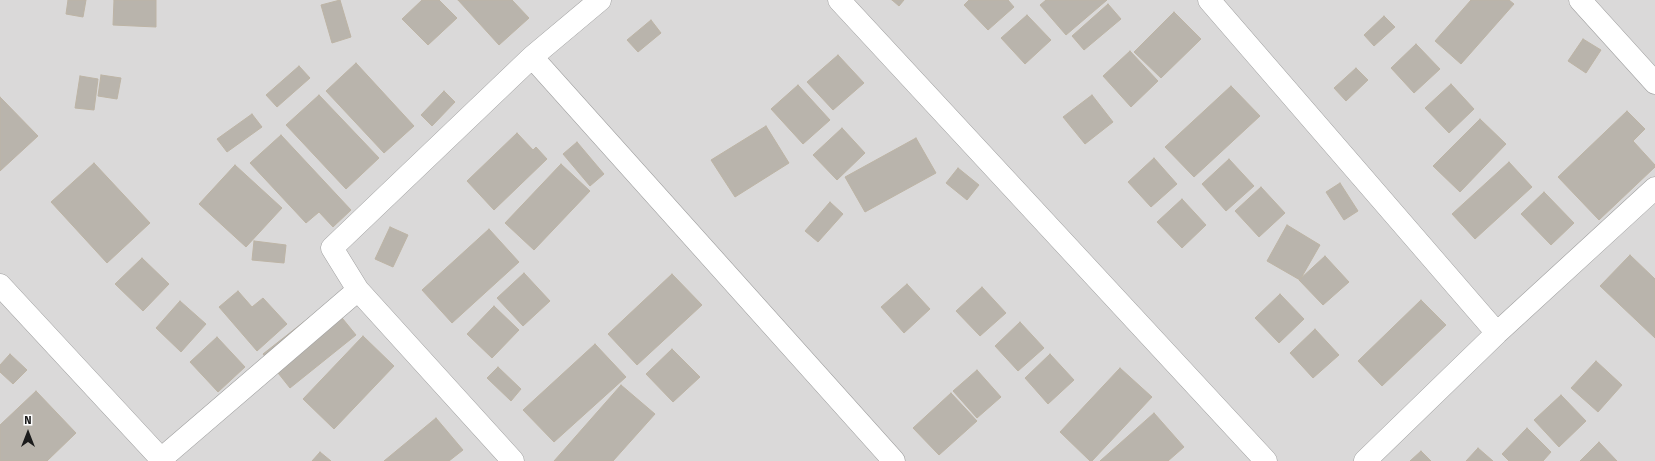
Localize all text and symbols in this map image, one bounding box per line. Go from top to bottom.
north arrow [8,413,48,453]
text: N [24,414,32,427]

